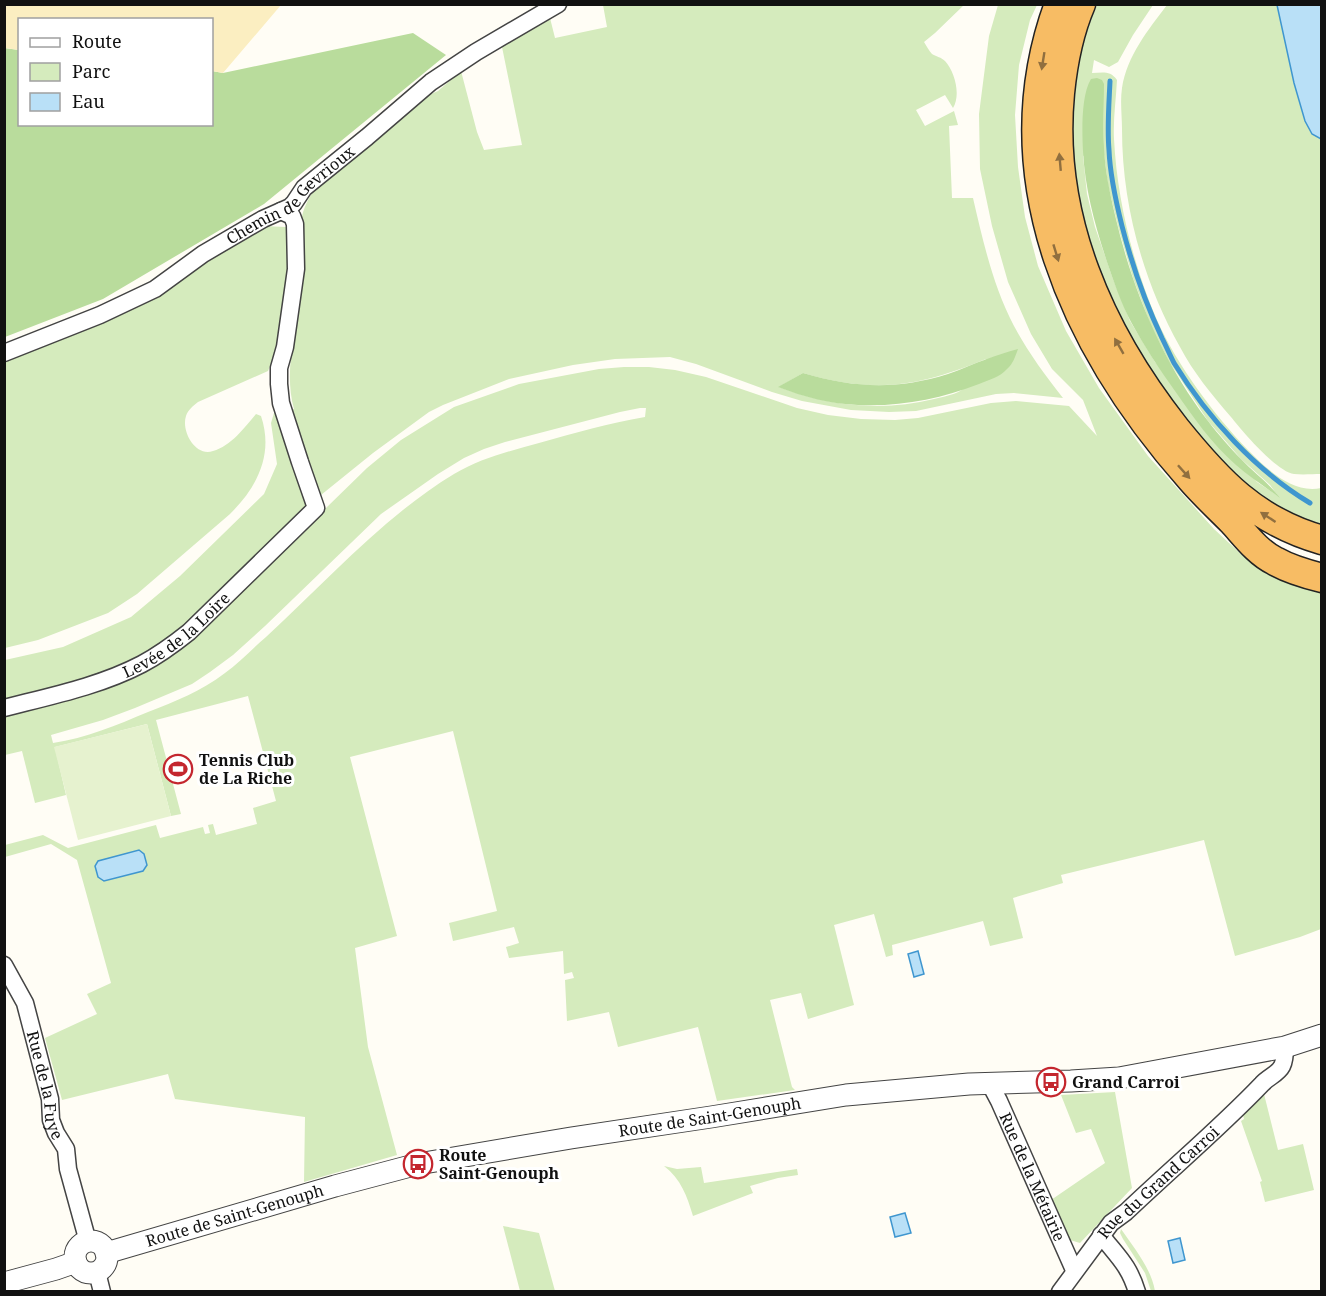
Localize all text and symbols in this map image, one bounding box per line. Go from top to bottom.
legend [18,18,213,126]
text: Route [72,29,122,53]
one-way arrow [1039,51,1048,70]
text: Parc [72,59,110,83]
text: Eau [72,89,105,113]
street label: Chemin de Gevrioux [222,140,360,249]
one-way arrow [1055,152,1064,171]
one-way arrow [1052,244,1061,262]
one-way arrow [1114,337,1124,354]
one-way arrow [1177,464,1190,479]
one-way arrow [1260,512,1276,523]
street label: Levée de la Loire [119,587,235,683]
place label: Tennis Club de La Riche [199,749,294,789]
sports icon: Tennis Club de La Riche [162,753,194,785]
street label: Rue de la Fuye [22,1028,69,1144]
bus stop icon: Grand Carroi [1035,1066,1067,1098]
place label: Grand Carroi [1072,1071,1180,1093]
street label: Route de Saint-Genouph [617,1092,803,1142]
street label: Rue de la Métairie [994,1109,1071,1245]
street label: Rue du Grand Carroi [1092,1121,1224,1243]
place label: Route Saint-Genouph [439,1144,560,1184]
bus stop icon: Route Saint-Genouph [402,1148,434,1180]
street label: Route de Saint-Genouph [143,1179,326,1252]

